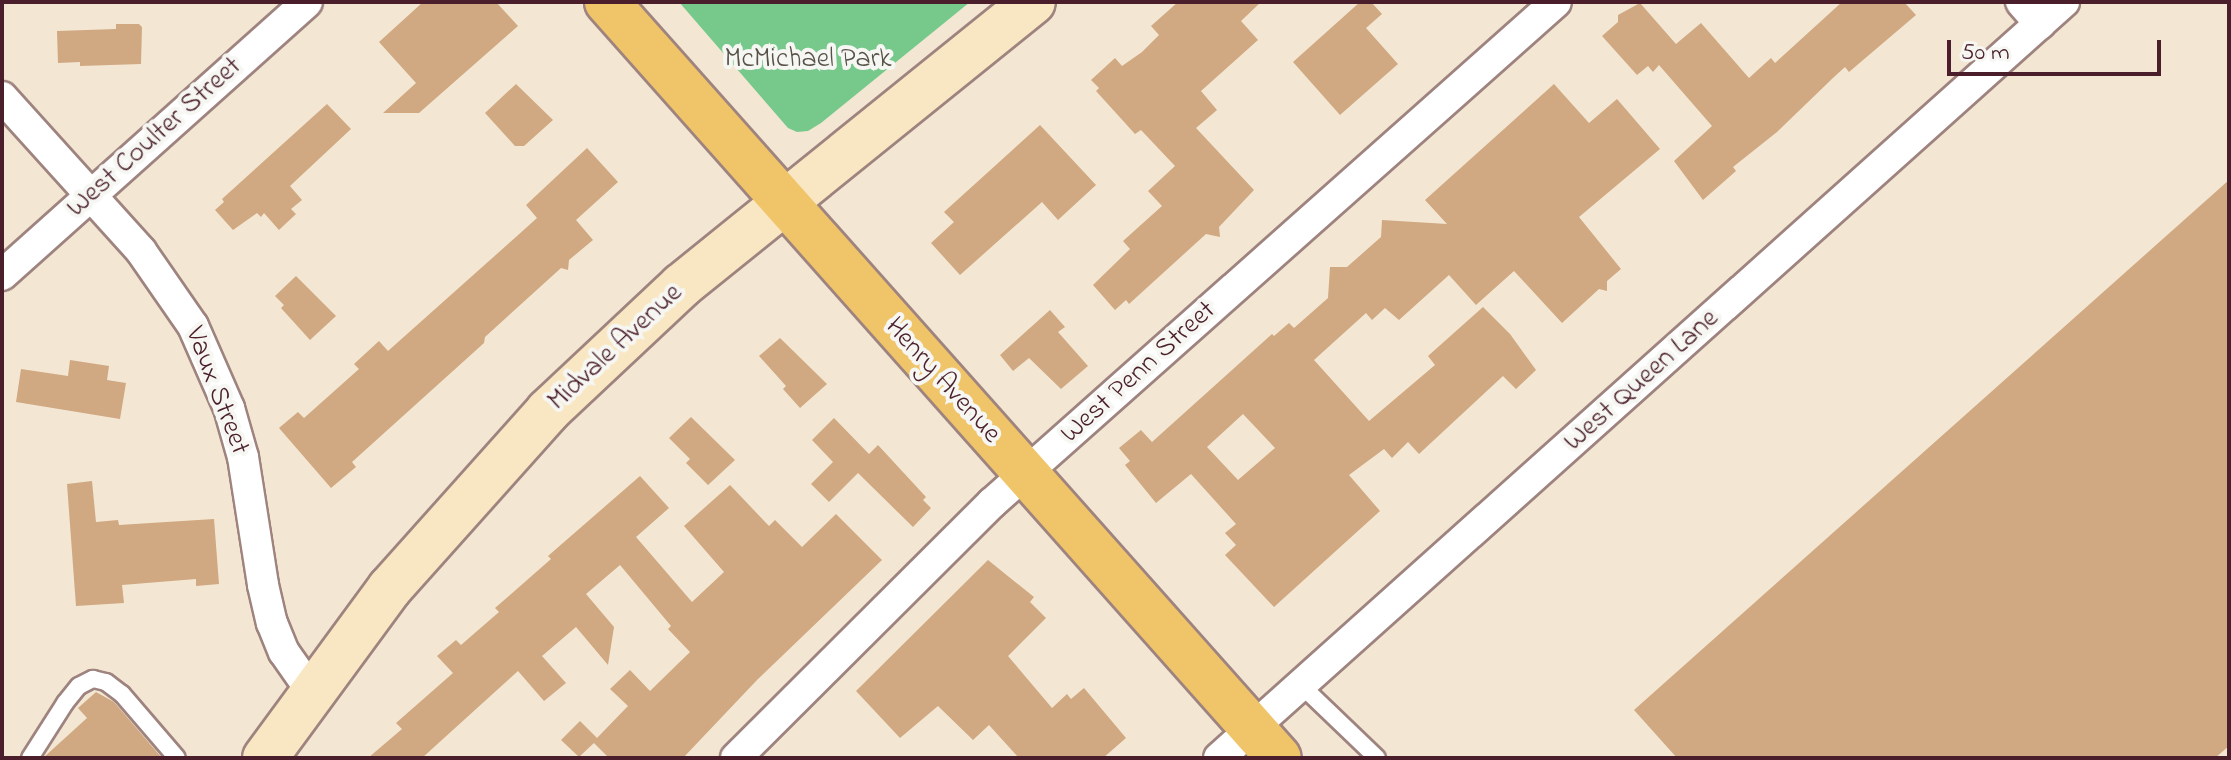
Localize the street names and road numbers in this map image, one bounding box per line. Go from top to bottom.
street label: West Coulter Street [61,51,249,225]
street label: Midvale Avenue [542,277,690,419]
street label: West Penn Street [1055,295,1223,451]
street label: West Queen Lane [1558,303,1726,459]
street label: Henry Avenue [877,311,1007,451]
street label: Vaux Street [176,322,256,460]

